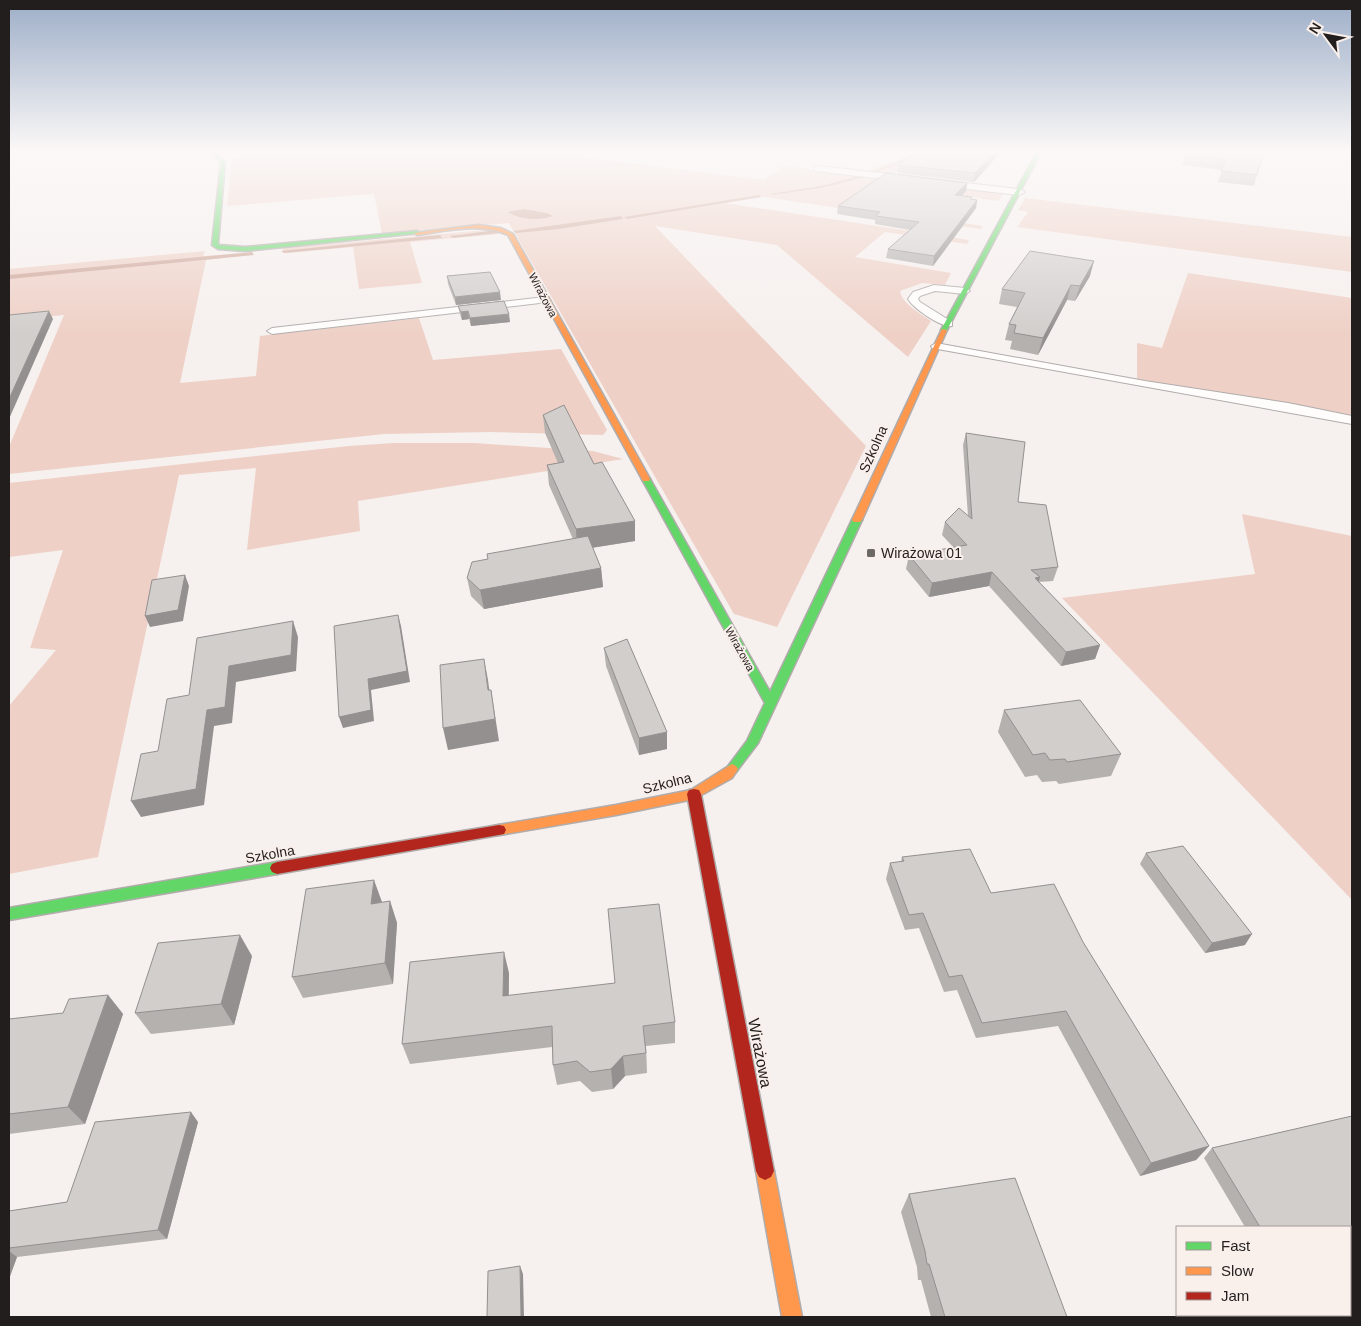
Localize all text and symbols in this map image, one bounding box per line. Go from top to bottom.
north arrow [1301,10,1351,60]
text: N [1306,20,1324,37]
street label: Wirażowa [526,271,560,320]
street label: Szkolna [856,423,891,475]
place label: Wirażowa 01 [881,545,962,561]
marker: Wirażowa 01 [865,547,877,559]
street label: Wirażowa [723,625,757,674]
street label: Szkolna [641,769,693,797]
street label: Szkolna [244,842,296,866]
street label: Wirażowa [745,1017,775,1089]
legend [1176,1226,1351,1316]
text: Fast [1221,1237,1251,1254]
text: Slow [1221,1262,1254,1279]
text: Jam [1221,1287,1249,1304]

